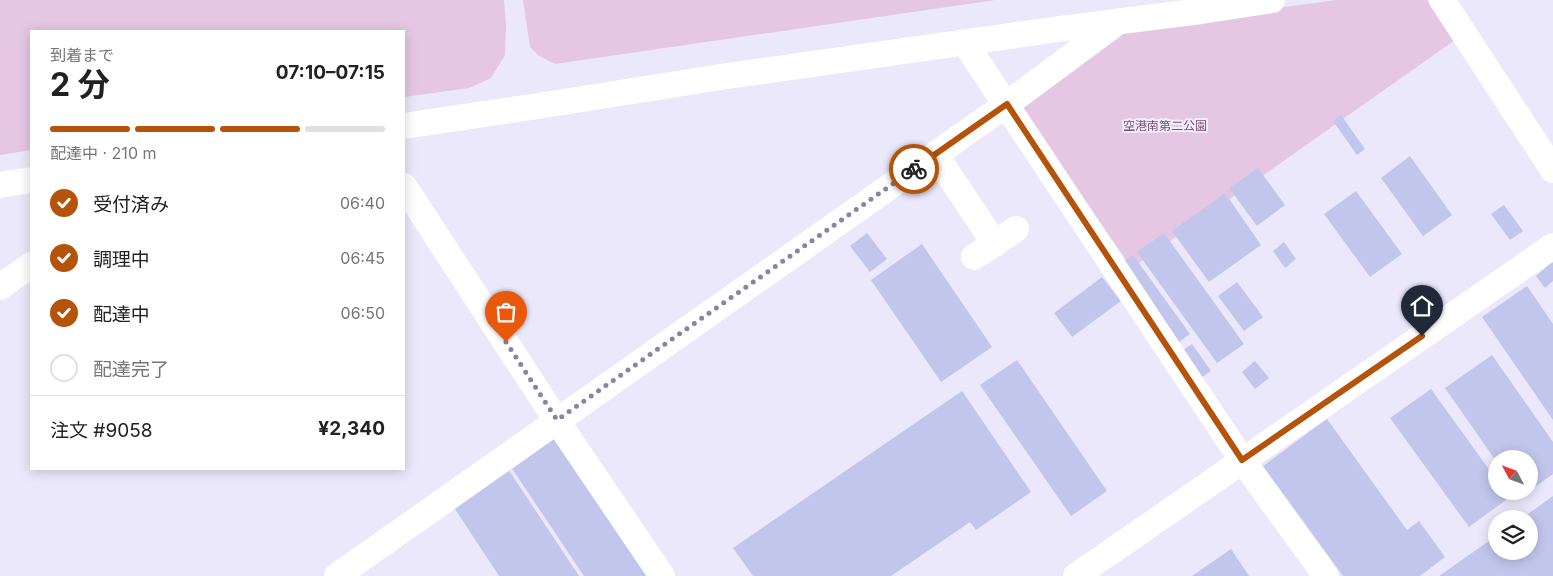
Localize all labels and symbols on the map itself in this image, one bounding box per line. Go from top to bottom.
park label: 空港南第二公園 [1123,118,1207,133]
courier [889,144,939,194]
pin [1401,285,1443,336]
pin [485,291,527,342]
north arrow [1488,450,1538,500]

